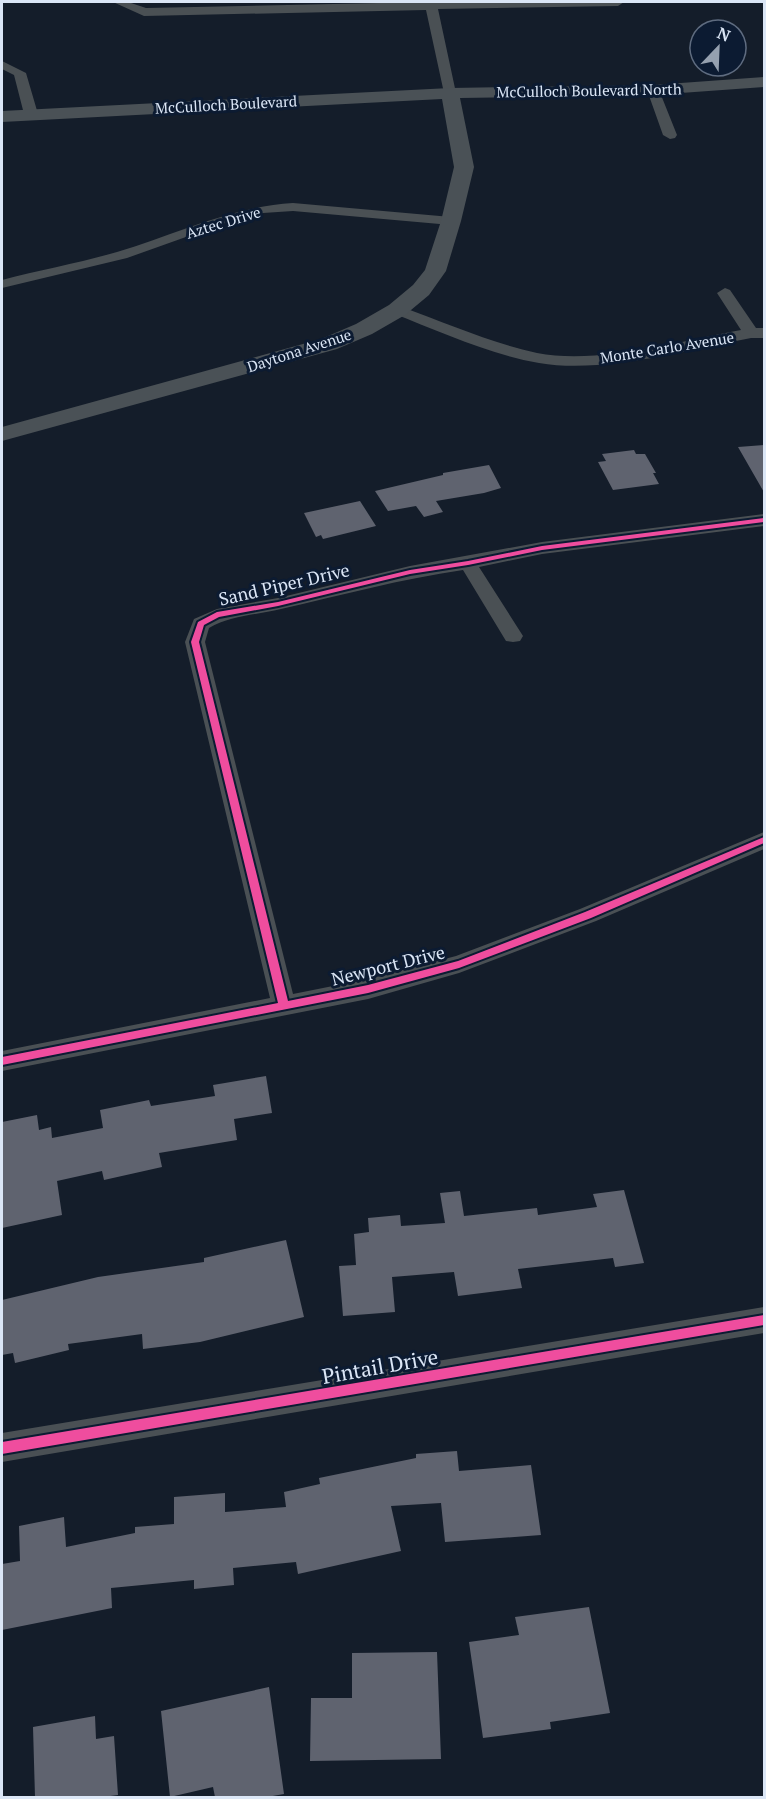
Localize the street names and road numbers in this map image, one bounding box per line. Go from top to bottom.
street label: McCulloch Boulevard North [496,78,682,102]
street label: McCulloch Boulevard [154,90,298,118]
street label: Aztec Drive [183,201,263,243]
street label: Daytona Avenue [244,324,354,376]
street label: Monte Carlo Avenue [599,327,735,367]
street label: Sand Piper Drive [216,557,352,611]
street label: Newport Drive [329,939,447,991]
street label: Pintail Drive [320,1342,440,1390]

